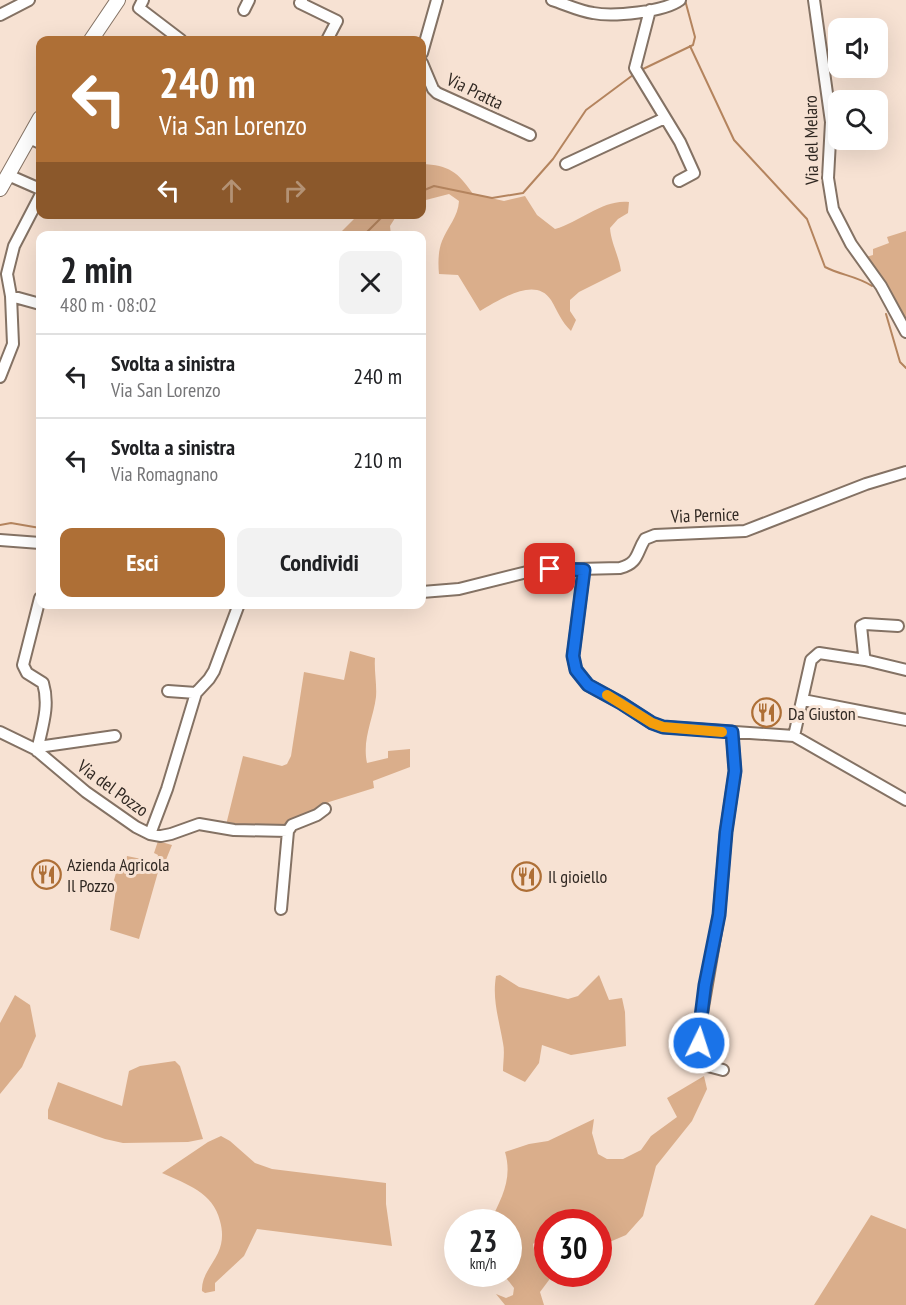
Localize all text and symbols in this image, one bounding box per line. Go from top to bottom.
map controls [828,18,888,150]
button: sound [828,18,888,78]
text: 240 m [159,55,256,110]
icon: left [60,60,138,138]
street label: Via Pratta [442,67,507,115]
button: search [828,90,888,150]
street label: Via del Melaro [799,95,823,186]
text: Via San Lorenzo [159,108,307,142]
icon: left [152,174,185,207]
icon: ahead [215,174,248,207]
icon: right [278,174,311,207]
text: 2 min [60,246,133,293]
button: close [339,251,402,314]
text: 480 m · 08:02 [60,292,157,318]
text: Svolta a sinistra [111,349,235,377]
icon: left [60,360,93,393]
text: 240 m [353,362,402,390]
text: Via San Lorenzo [111,377,221,403]
text: Svolta a sinistra [111,433,235,461]
icon: left [60,444,93,477]
text: 210 m [353,446,402,474]
text: Via Romagnano [111,461,218,487]
street label: Via Pernice [669,502,740,528]
button: Esci [60,528,225,597]
button: Condividi [237,528,402,597]
pin [524,543,575,594]
icon: arrive [533,552,566,585]
restaurant icon: Da Giuston [751,697,783,729]
place label: Da Giuston [788,702,856,725]
street label: Via del Pozzo [72,754,153,822]
place label: Azienda Agricola Il Pozzo [67,853,169,897]
restaurant icon: Azienda Agricola Il Pozzo [30,858,62,890]
restaurant icon: Il gioiello [511,860,543,892]
place label: Il gioiello [548,865,607,888]
position arrow [667,1011,731,1075]
speed limit sign: 30 [534,1209,612,1287]
text: 23 [469,1221,497,1260]
text: km/h [470,1254,496,1273]

